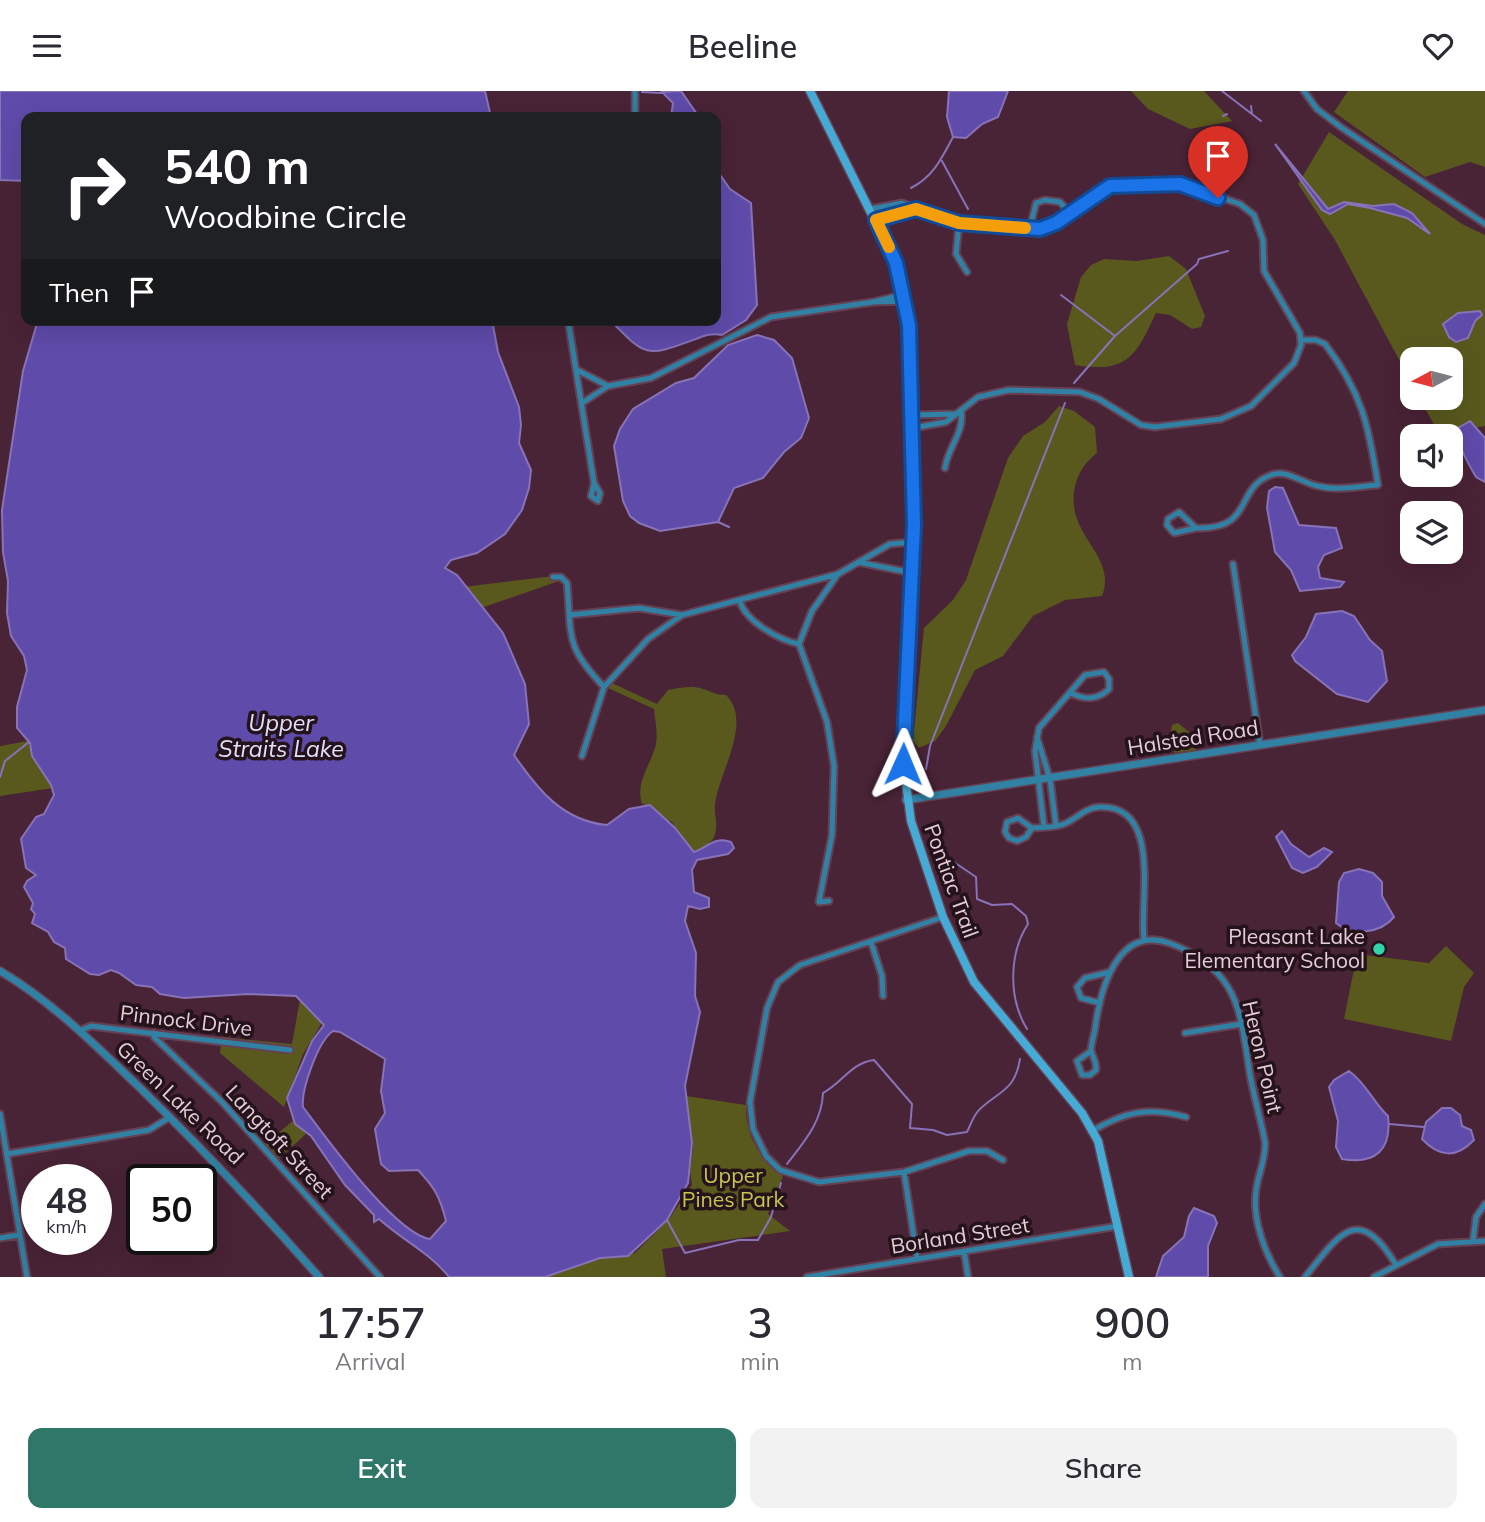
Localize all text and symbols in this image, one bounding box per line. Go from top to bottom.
text: Beeline [688,26,797,66]
icon: menu [28,27,66,65]
icon: heart [1419,27,1457,65]
pin [1188,126,1248,198]
text: 540 m [164,135,310,196]
icon: arrive [1199,137,1237,175]
icon: right [49,140,140,231]
text: Woodbine Circle [164,196,407,236]
icon: arrive [123,273,161,311]
text: Then [49,276,109,309]
north arrow [1400,347,1463,409]
map controls [1400,347,1463,564]
button: sound [1400,424,1463,487]
button: layers [1400,501,1463,564]
water label: Upper Straits Lake [218,708,344,763]
street label: Halsted Road [1126,714,1260,760]
position arrow [866,727,940,801]
street label: Pontiac Trail [919,820,985,941]
place label: Pleasant Lake Elementary School [1184,923,1365,973]
marker: Pleasant Lake Elementary School [1371,941,1387,957]
street label: Heron Point [1237,998,1289,1116]
street label: Pinnock Drive [119,999,254,1041]
street label: Green Lake Road [112,1035,250,1169]
street label: Langtoft Street [221,1079,339,1203]
park label: Upper Pines Park [682,1162,784,1212]
speed limit sign: 50 [126,1164,217,1255]
text: 48 [45,1178,88,1222]
street label: Borland Street [889,1211,1031,1259]
text: km/h [46,1215,87,1238]
text: 17:57 [315,1296,426,1349]
text: 3 [747,1296,773,1349]
text: 900 [1095,1296,1170,1349]
text: Arrival [335,1347,405,1376]
text: min [740,1347,780,1376]
text: m [1122,1347,1142,1376]
button: Exit [28,1428,736,1508]
button: Share [750,1428,1457,1508]

